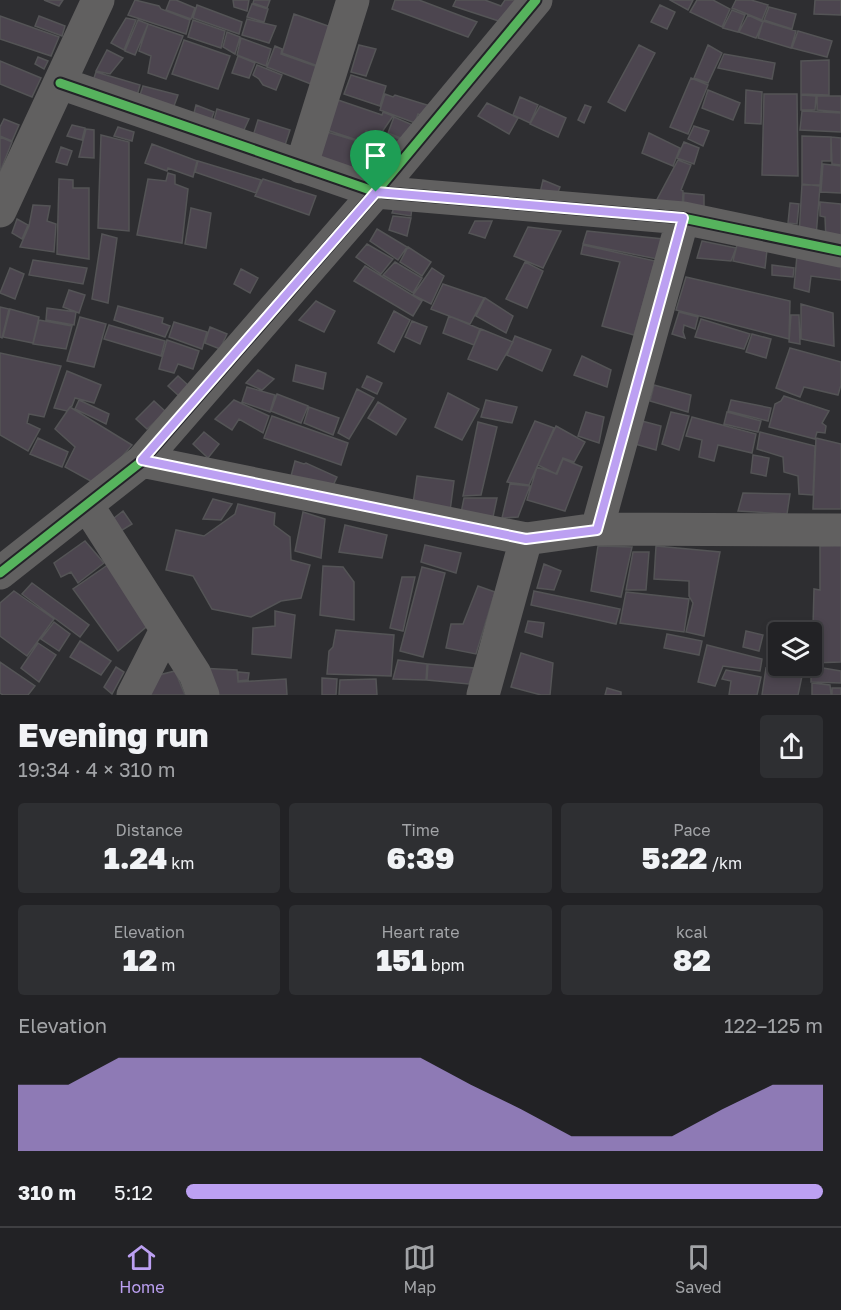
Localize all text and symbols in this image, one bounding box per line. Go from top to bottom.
pin [350,130,401,192]
icon: arrive [359,139,392,172]
map controls [768,622,822,676]
button: layers [768,622,822,676]
text: Evening run [18,715,209,754]
button: share [760,715,823,778]
text: 19:34 · 4 × 310 m [18,757,175,781]
text: Distance [116,820,183,840]
text: Time [402,820,439,840]
text: Pace [673,820,711,840]
text: 1.24 [104,840,167,876]
text: 6:39 [387,840,454,876]
text: 5:22 [641,840,707,876]
text: km [167,853,194,873]
text: /km [707,853,742,873]
text: Elevation [114,922,185,942]
text: Heart rate [381,922,460,942]
text: kcal [676,922,708,942]
text: 12 [123,942,157,978]
text: 151 [376,942,427,978]
text: 82 [673,942,711,978]
text: m [157,955,175,975]
text: bpm [427,955,465,975]
text: Elevation [18,1013,107,1037]
text: 122–125 m [724,1013,823,1037]
text: 310 m [18,1180,76,1204]
text: 5:12 [114,1180,153,1204]
tab: Home [119,1241,165,1297]
tab: Map [403,1241,436,1297]
tab: Saved [675,1241,722,1297]

